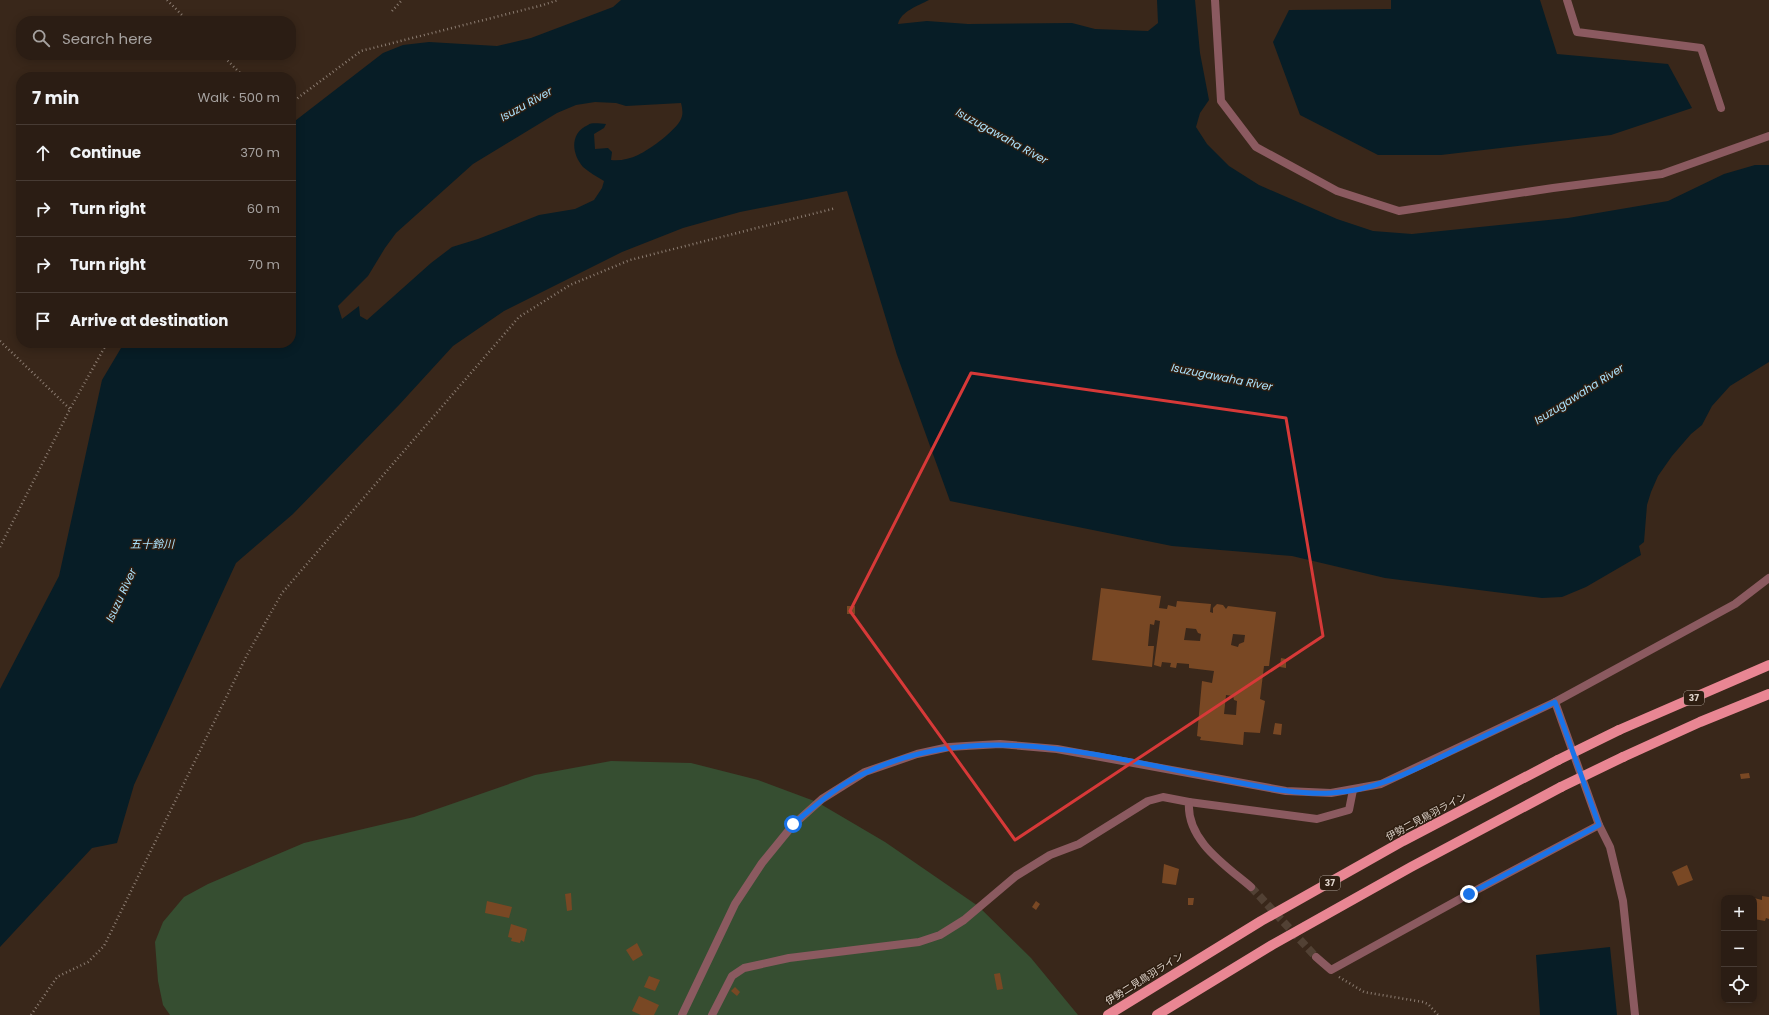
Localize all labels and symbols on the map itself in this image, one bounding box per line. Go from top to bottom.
water label: Isuzu River [497,83,556,125]
water label: Isuzugawaha River [953,104,1052,168]
water label: Isuzugawaha River [1170,359,1275,395]
water label: Isuzugawaha River [1531,359,1628,428]
water label: 五十鈴川 [130,536,175,552]
water label: Isuzu River [102,565,141,624]
road number: 37 [1684,691,1704,705]
street label: 伊勢二見鳥羽ライン [1383,789,1469,844]
route start [784,815,802,833]
road number: 37 [1320,876,1340,890]
route end [1460,885,1478,903]
street label: 伊勢二見鳥羽ライン [1102,948,1186,1009]

